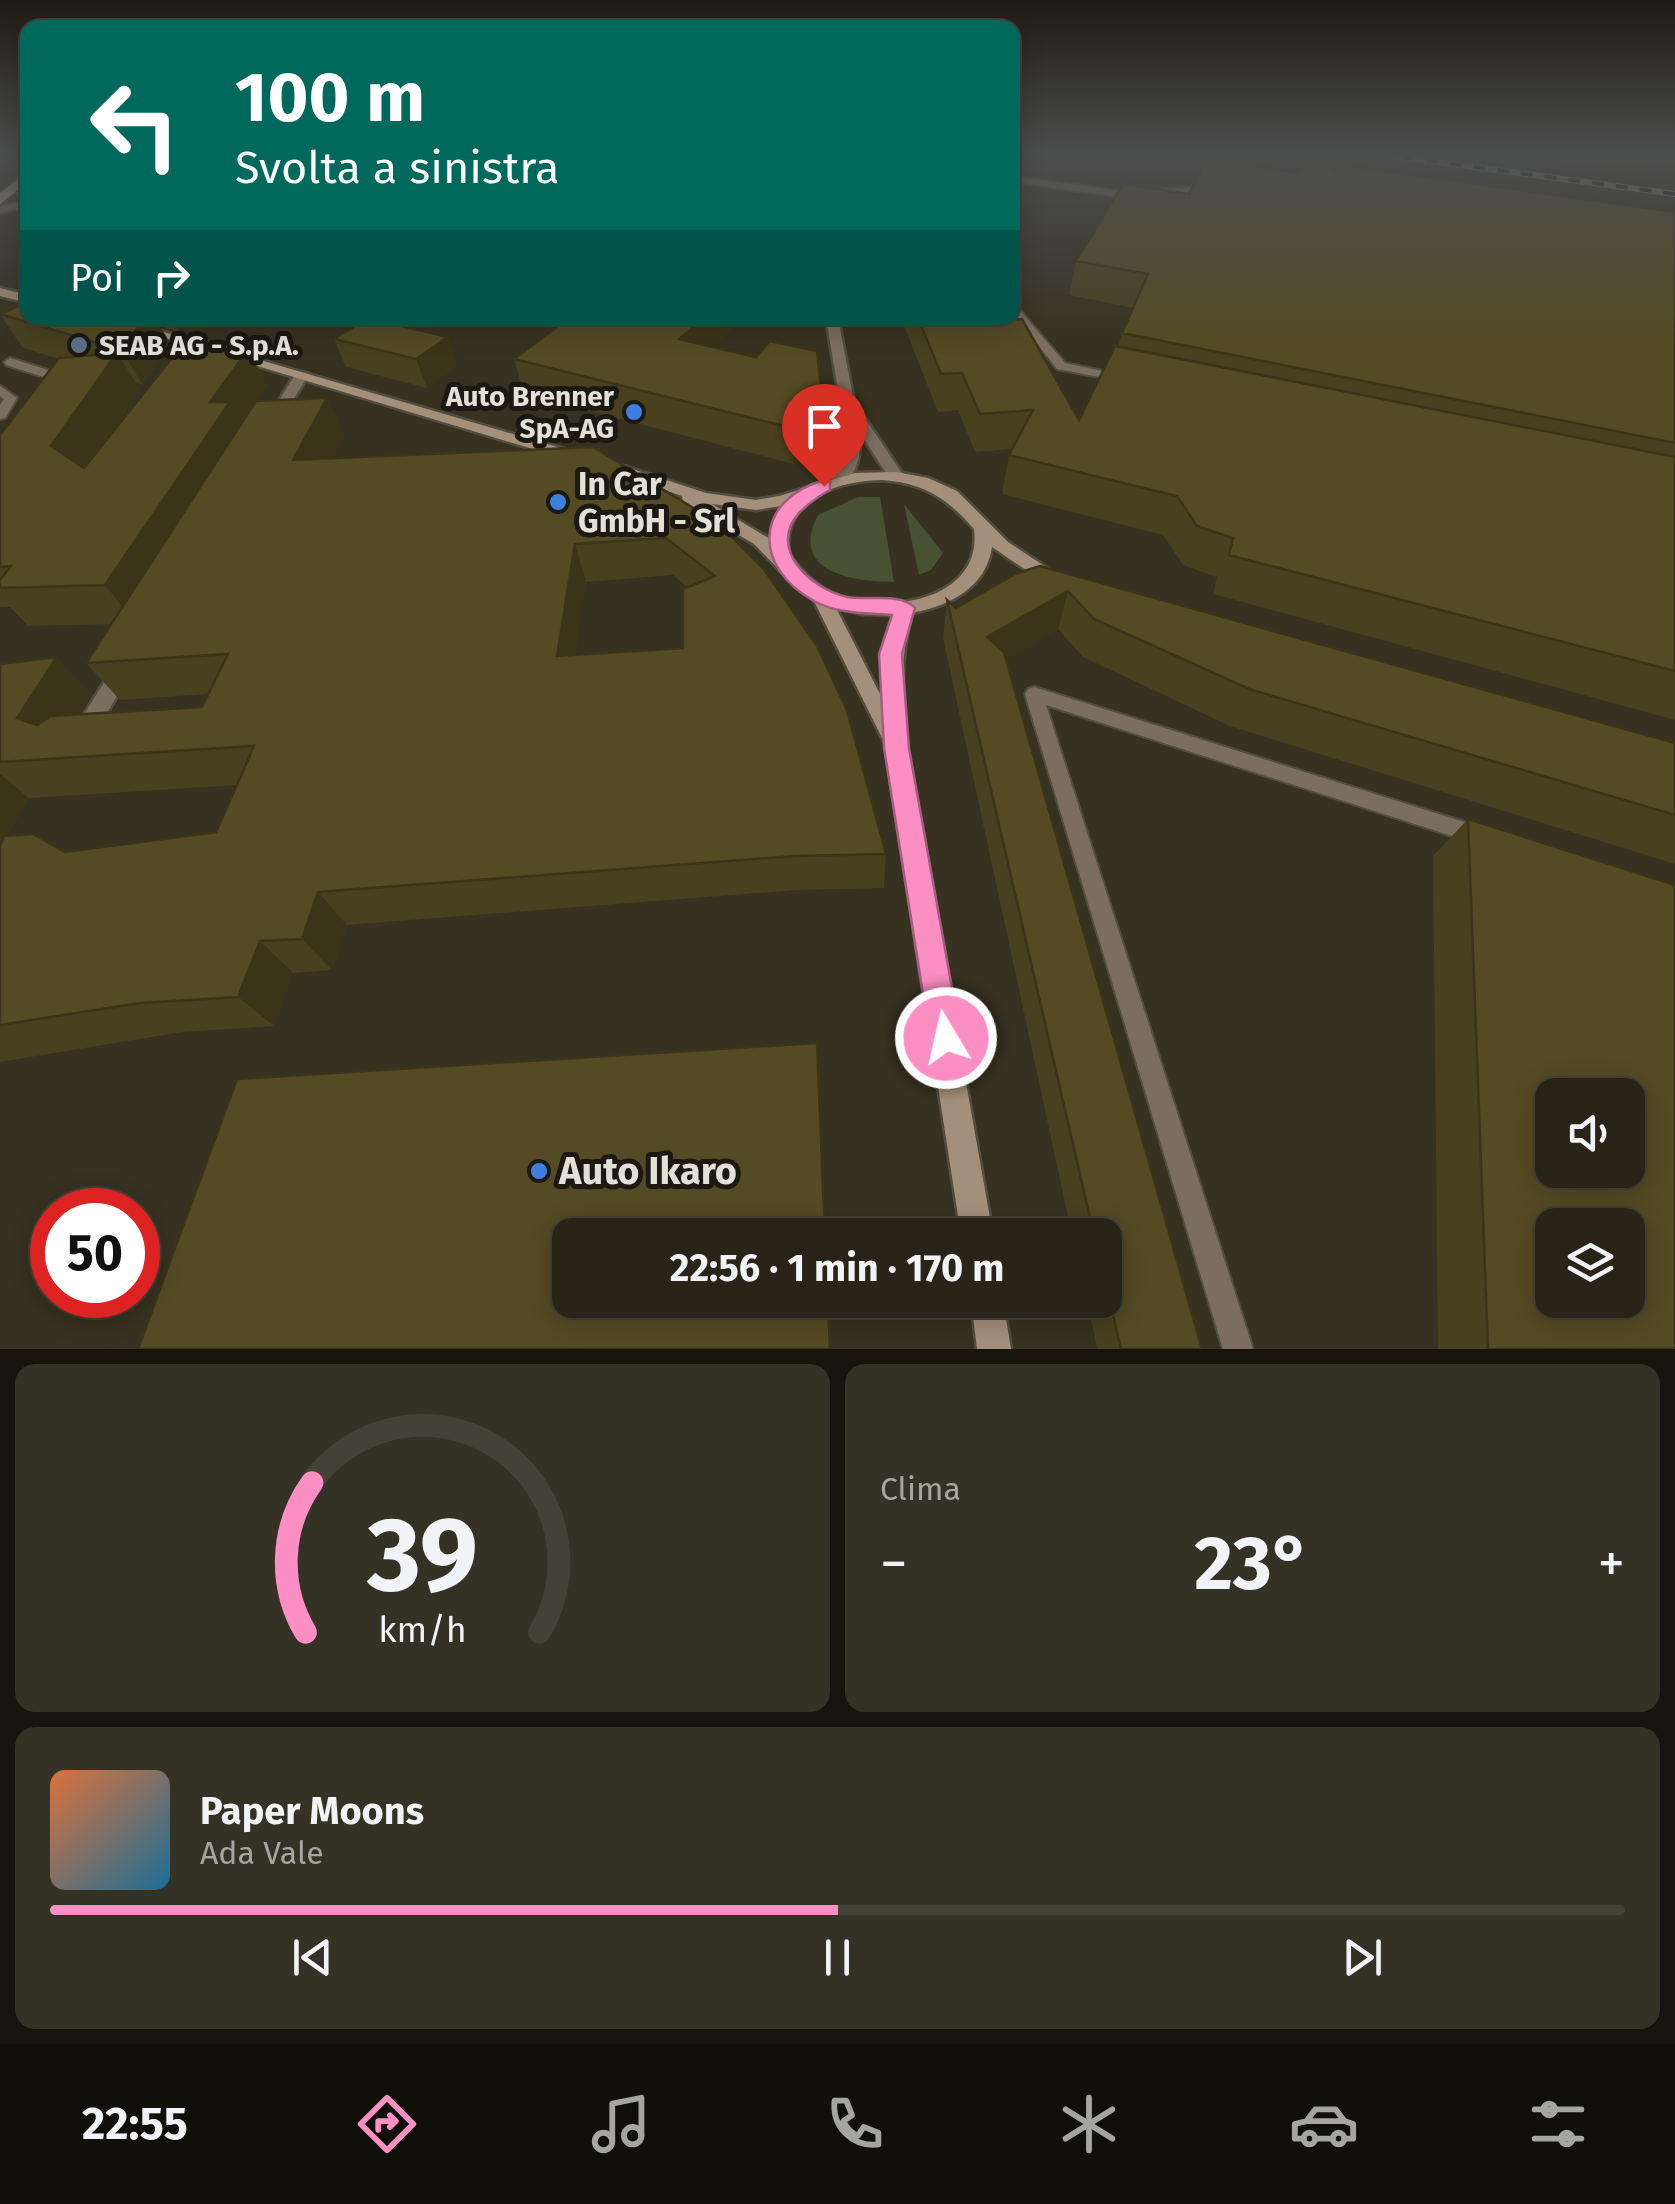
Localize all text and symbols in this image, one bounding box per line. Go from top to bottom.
text: 100 m [235,56,425,140]
icon: left [70,60,200,190]
text: Svolta a sinistra [235,141,560,195]
icon: right [144,250,199,305]
text: Poi [70,255,124,301]
place label: SEAB AG - S.p.A. [99,329,299,362]
marker: SEAB AG - S.p.A. [68,334,90,356]
place label: Auto Brenner SpA-AG [445,380,615,445]
pin [782,384,867,487]
icon: arrive [797,399,852,454]
marker: Auto Brenner SpA-AG [623,401,645,423]
place label: In Car GmbH - Srl [578,465,735,540]
marker: In Car GmbH - Srl [547,491,569,513]
position arrow [894,986,998,1090]
map controls [1535,1078,1645,1318]
button: sound [1535,1078,1645,1188]
place label: Auto Ikaro [558,1148,737,1194]
marker: Auto Ikaro [528,1160,550,1182]
speed limit sign: 50 [30,1188,160,1318]
button: layers [1535,1208,1645,1318]
text: 22:56 · 1 min · 170 m [670,1245,1004,1291]
text: Clima [880,1470,961,1508]
text: 39 [366,1493,478,1618]
text: 23° [1194,1519,1311,1609]
text: − [880,1531,908,1597]
text: + [1598,1531,1625,1597]
text: km/h [378,1609,467,1651]
text: Paper Moons [200,1788,424,1834]
text: Ada Vale [200,1834,324,1872]
icon: previous [285,1930,340,1985]
icon: pause [810,1930,865,1985]
icon: next [1335,1930,1390,1985]
icon: directions [352,2089,422,2159]
icon: music [586,2089,656,2159]
icon: phone [820,2089,890,2159]
icon: climate [1054,2089,1124,2159]
icon: car [1289,2089,1359,2159]
icon: filters [1523,2089,1593,2159]
text: 22:55 [82,2097,188,2151]

